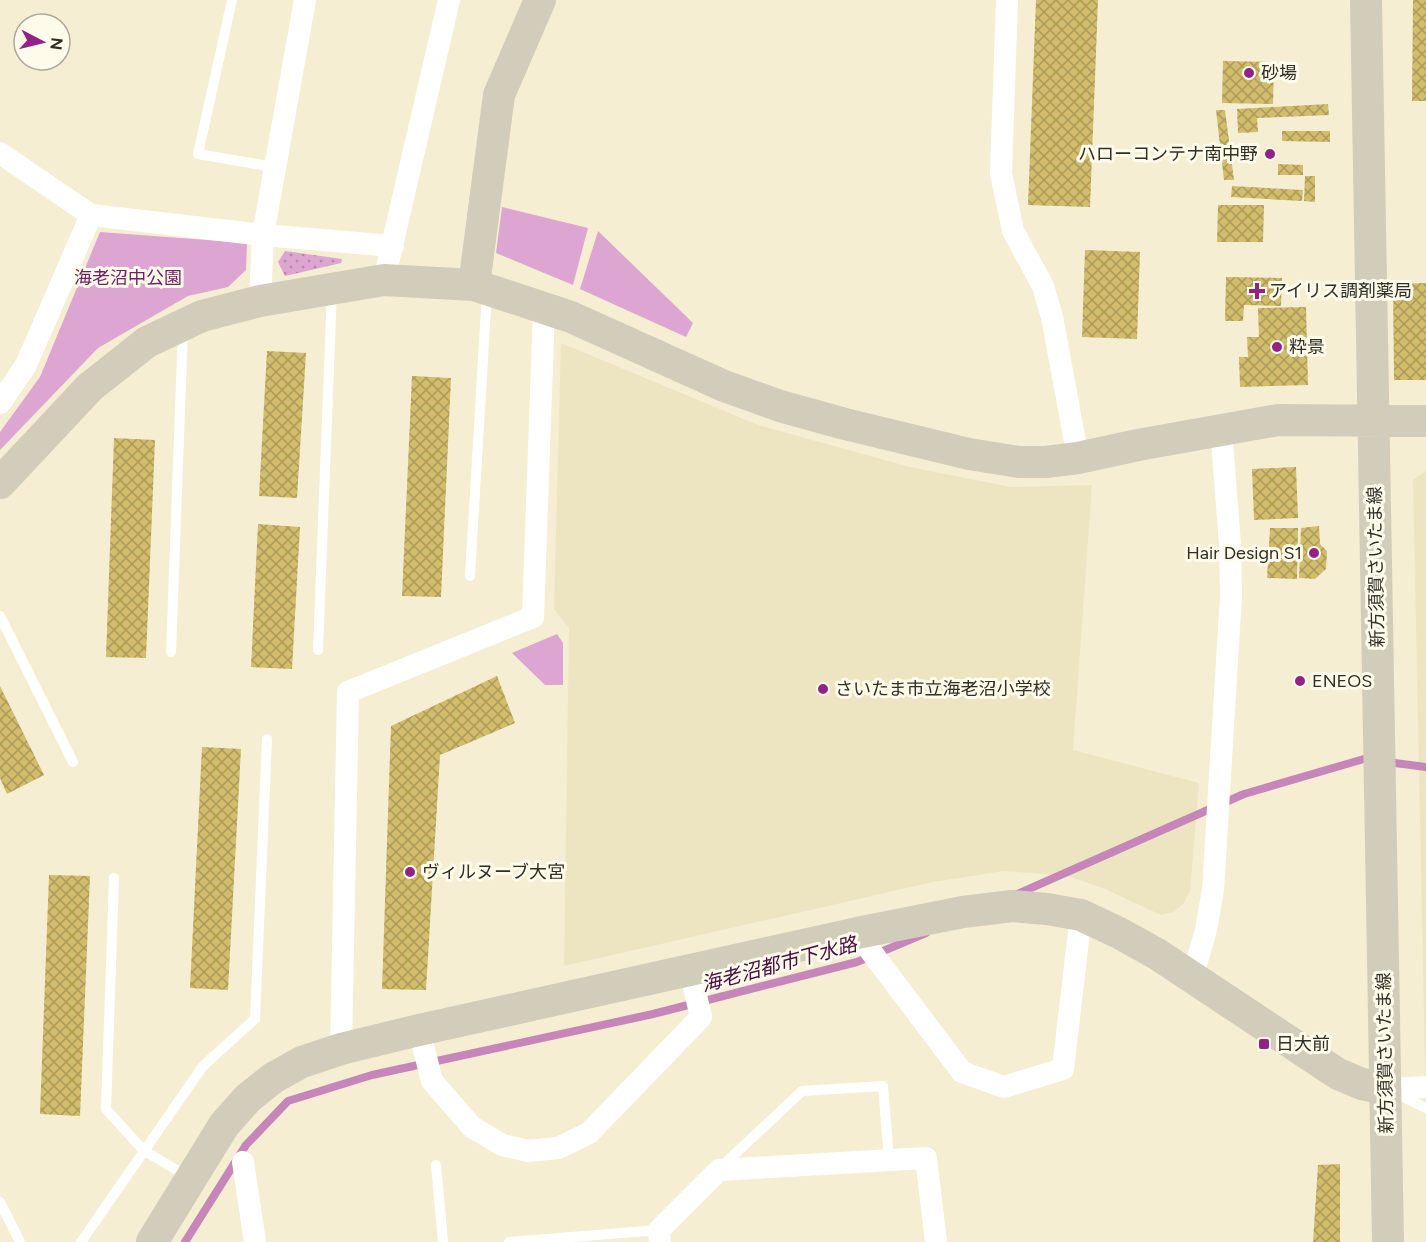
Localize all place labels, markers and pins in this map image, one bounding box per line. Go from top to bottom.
place label: 砂場 [1261,62,1297,84]
marker: 砂場 [1242,66,1256,80]
place label: ハローコンテナ南中野 [1078,143,1258,165]
marker: ハローコンテナ南中野 [1263,147,1277,161]
place label: アイリス調剤薬局 [1269,280,1412,302]
marker: アイリス調剤薬局 [1250,284,1264,298]
place label: 粋景 [1289,336,1325,358]
marker: 粋景 [1270,340,1284,354]
place label: Hair Design S1 [1186,542,1302,564]
marker: Hair Design S1 [1307,546,1321,560]
place label: ENEOS [1312,670,1372,692]
marker: ENEOS [1293,674,1307,688]
place label: さいたま市立海老沼小学校 [835,678,1050,700]
marker: さいたま市立海老沼小学校 [816,682,830,696]
place label: ヴィルヌーブ大宮 [422,861,565,883]
marker: ヴィルヌーブ大宮 [403,865,417,879]
place label: 日大前 [1276,1033,1330,1055]
marker: 日大前 [1257,1037,1271,1051]

